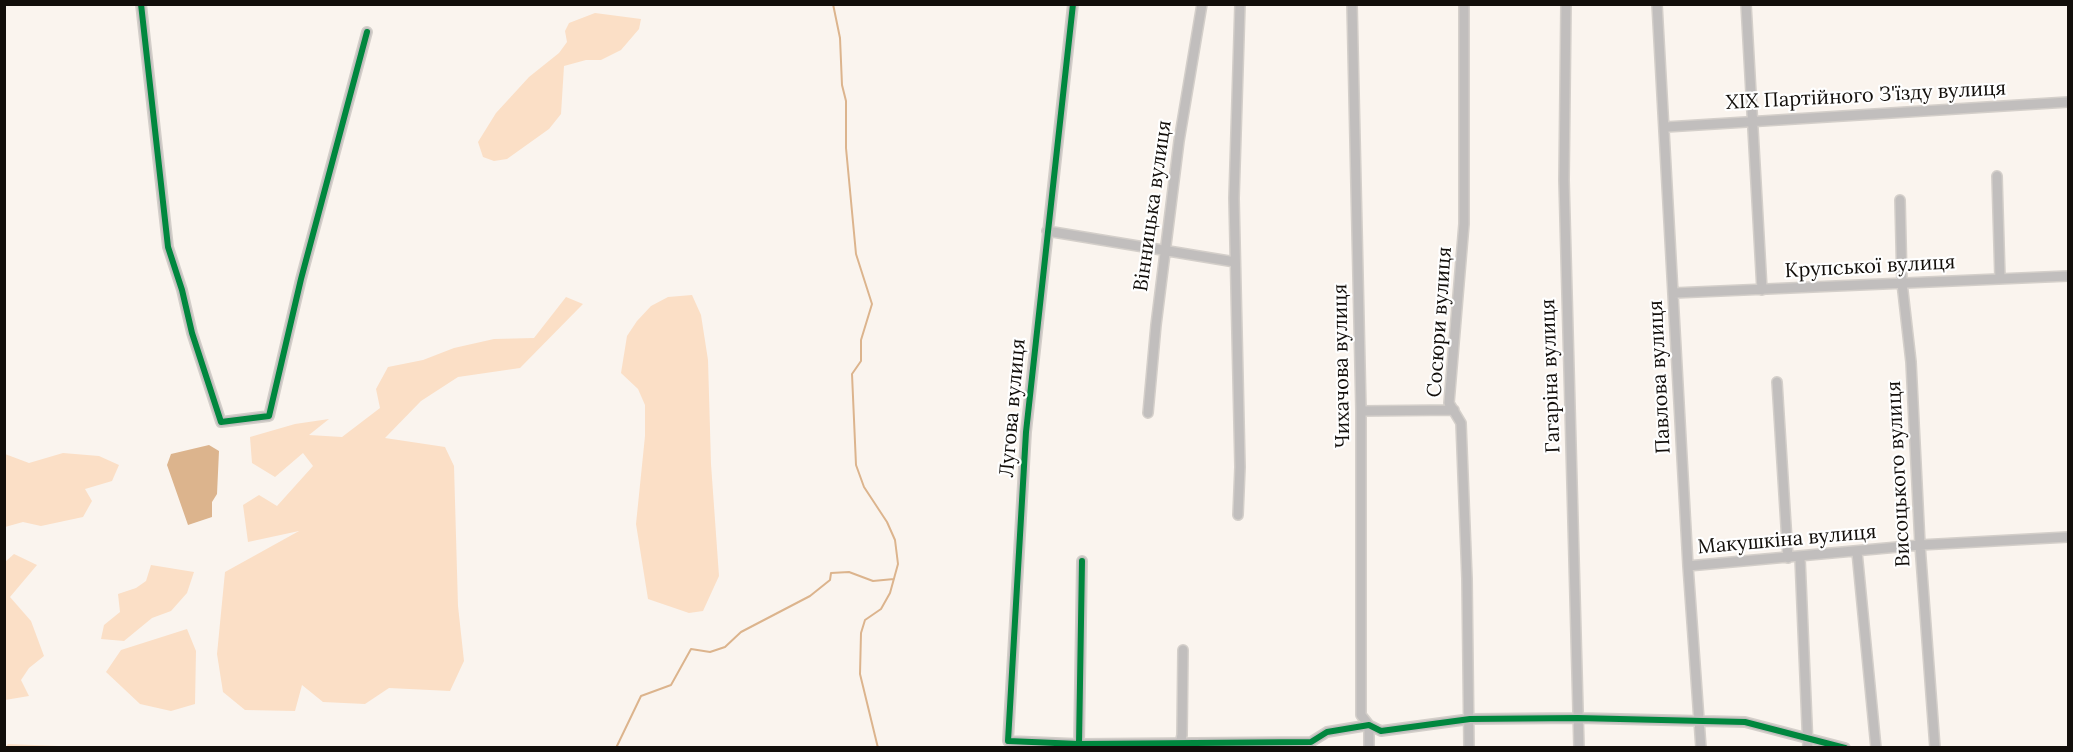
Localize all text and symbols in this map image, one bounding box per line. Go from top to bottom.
street label: XIX Партійного З'їзду вулиця [1725,77,2007,115]
street label: Вінницька вулиця [1129,119,1177,293]
street label: Сосюри вулиця [1423,246,1457,398]
street label: Крупської вулиця [1784,251,1956,283]
street label: Чихачова вулиця [1329,283,1355,449]
street label: Гагаріна вулиця [1536,298,1566,454]
street label: Павлова вулиця [1644,300,1676,454]
street label: Лугова вулиця [995,338,1031,478]
street label: Висоцького вулиця [1882,380,1916,568]
street label: Макушкіна вулиця [1697,520,1877,560]

